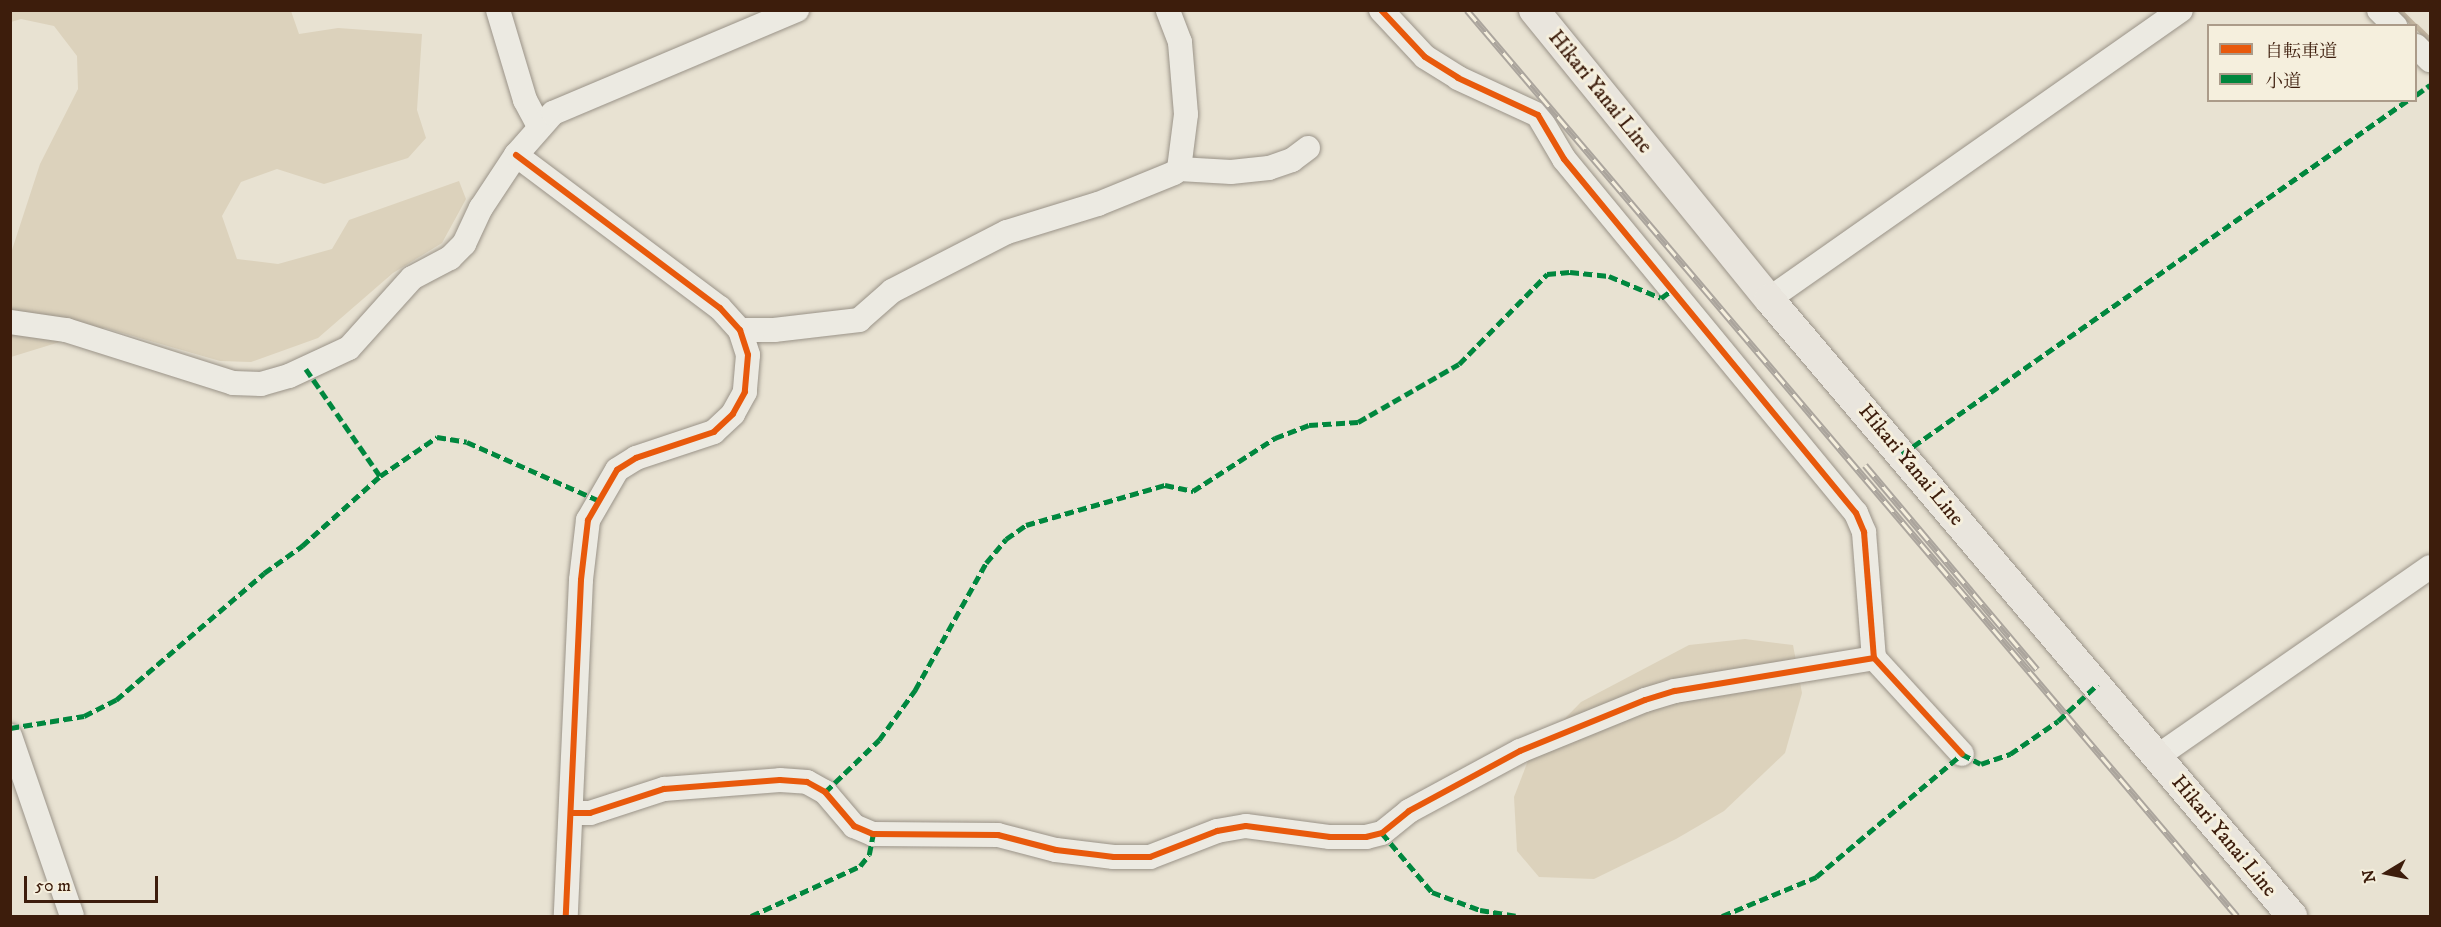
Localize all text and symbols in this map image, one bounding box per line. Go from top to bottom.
legend [2207,24,2417,102]
street label: Hikari Yanai Line [1543,25,1657,159]
text: 自転車道 [2265,41,2337,63]
text: 小道 [2265,71,2301,93]
street label: Hikari Yanai Line [1853,399,1969,531]
street label: Hikari Yanai Line [2166,770,2282,902]
north arrow [2357,843,2417,903]
scale bar [27,864,160,902]
text: N [2358,868,2380,884]
text: 50 m [35,875,71,897]

